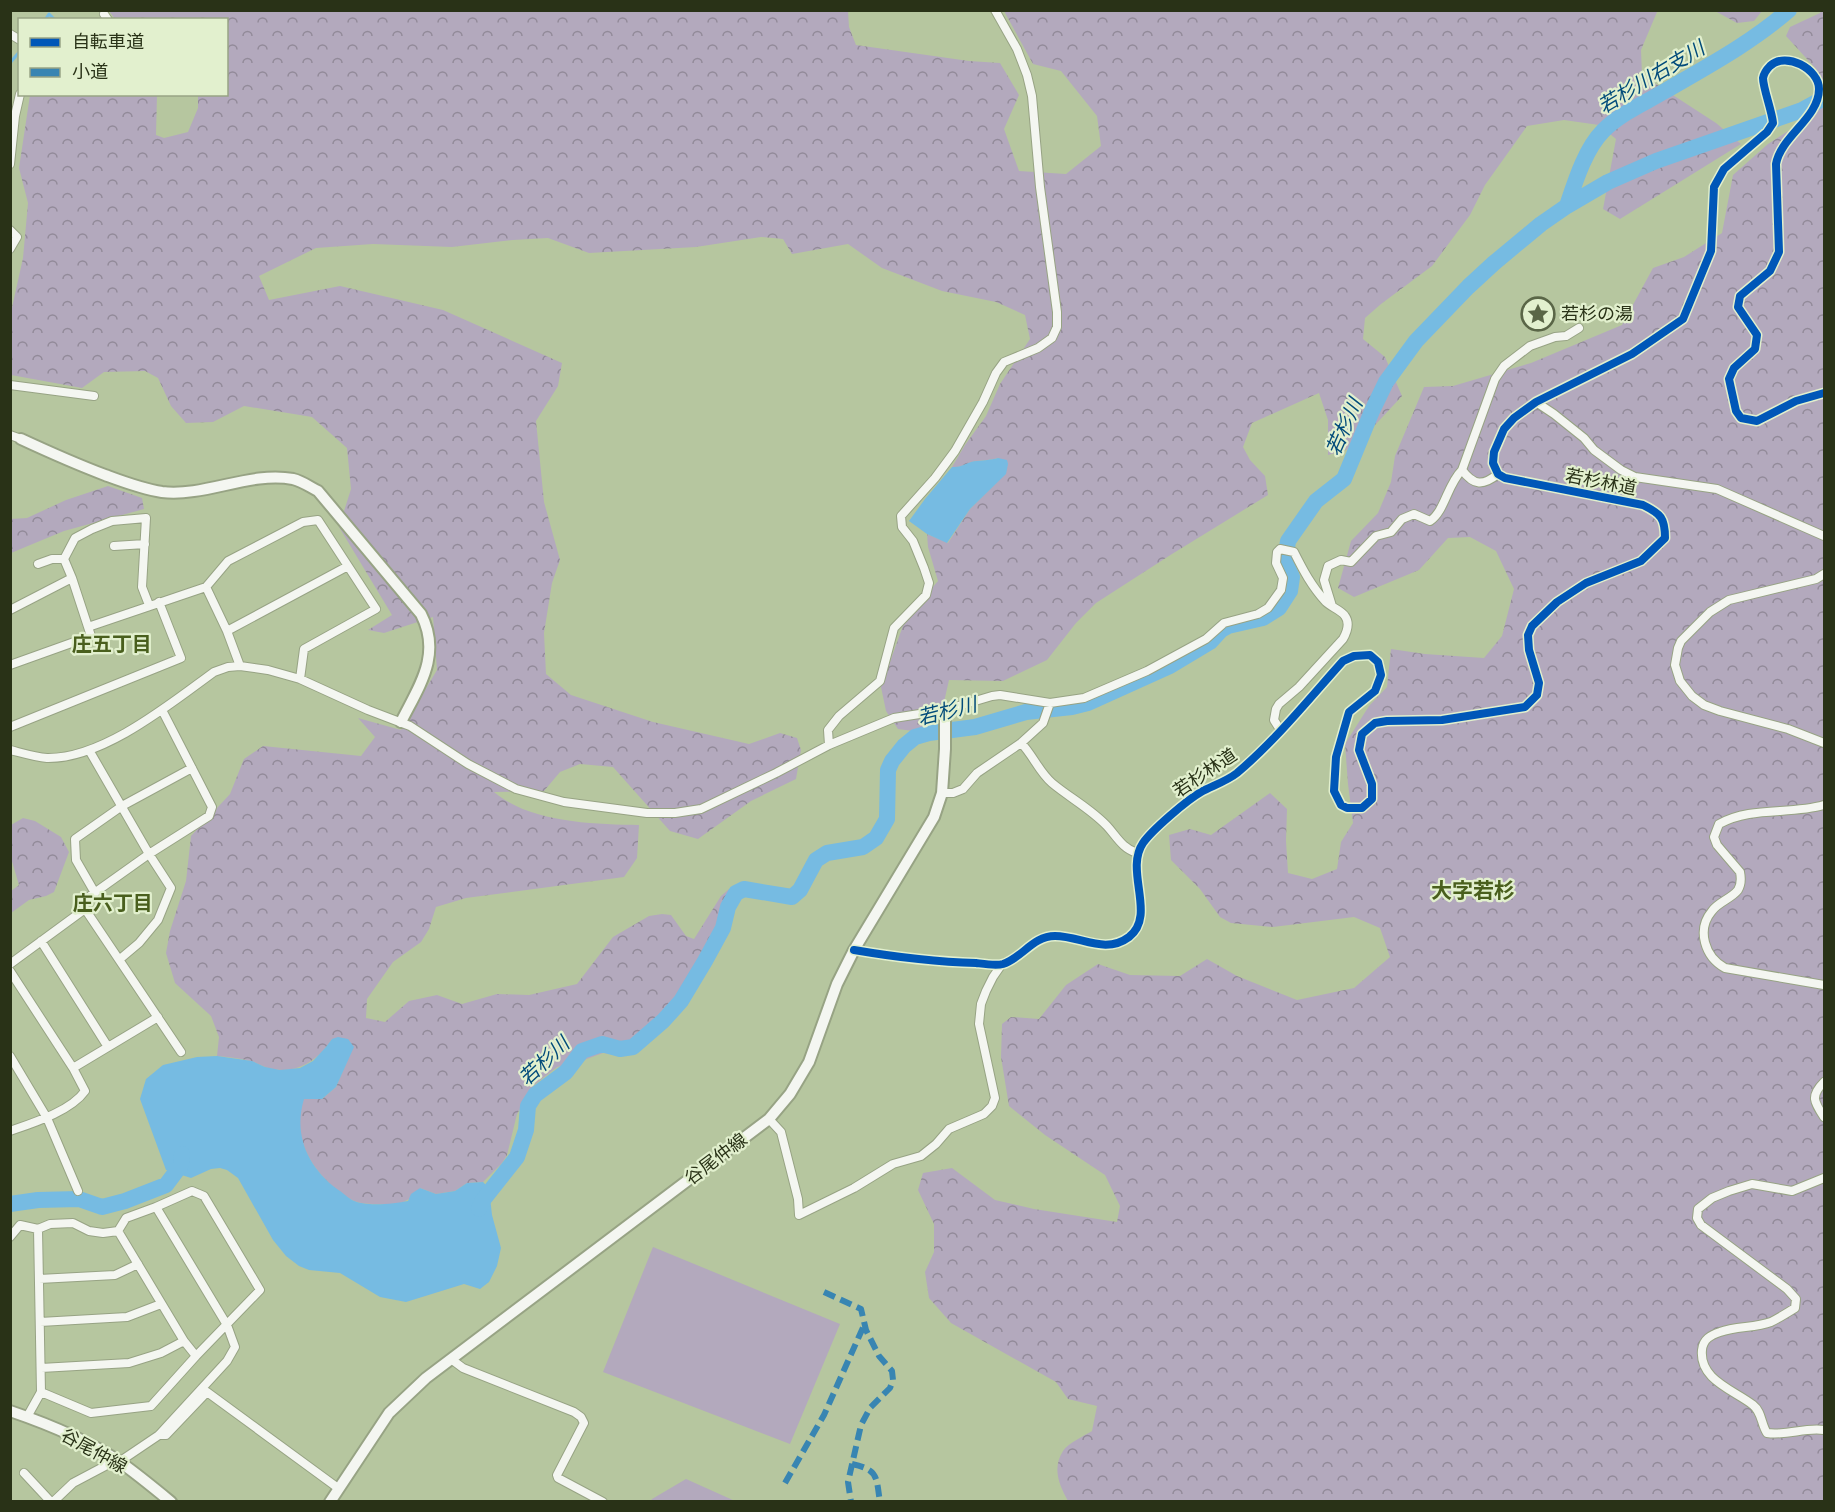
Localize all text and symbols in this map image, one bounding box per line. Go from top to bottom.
legend [18,18,228,96]
text: 自転車道 [72,30,144,53]
water label: 若杉川右支川 [1593,34,1711,119]
text: 小道 [72,60,108,83]
place icon: 若杉の湯 [1520,296,1556,332]
place label: 若杉の湯 [1561,302,1633,325]
water label: 若杉川 [1320,392,1369,460]
street label: 若杉林道 [1564,463,1639,500]
district label: 庄五丁目 [72,631,152,657]
water label: 若杉川 [915,691,981,731]
street label: 若杉林道 [1168,743,1241,802]
district label: 大字若杉 [1431,877,1515,904]
district label: 庄六丁目 [73,890,153,916]
water label: 若杉川 [513,1030,576,1091]
street label: 谷尾仲線 [680,1128,751,1189]
street label: 谷尾仲線 [57,1423,131,1478]

